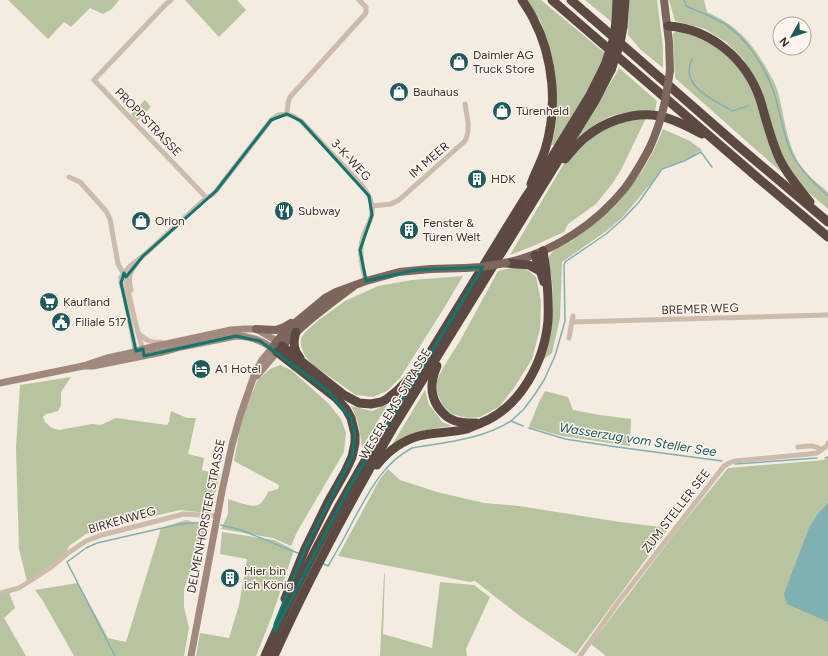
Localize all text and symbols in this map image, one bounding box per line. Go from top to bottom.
north arrow [772,16,812,56]
text: N [777,35,792,49]
place label: Daimler AG Truck Store [473,48,535,76]
shop icon: Daimler AG Truck Store [448,51,470,73]
shop icon: Bauhaus [388,81,410,103]
street label: PROPPSTRASSE [112,85,184,159]
place label: Bauhaus [413,85,459,99]
shop icon: Türenheld [491,100,513,122]
place label: Türenheld [516,104,569,118]
street label: 3-K-WEG [328,136,374,184]
street label: IM MEER [406,139,452,181]
building icon: HDK [466,168,488,190]
place label: HDK [491,172,516,186]
restaurant icon: Subway [273,200,295,222]
place label: Subway [298,204,341,218]
shop icon: Orion [130,210,152,232]
place label: Orion [155,214,185,228]
place label: Fenster & Türen Welt [423,216,481,244]
building icon: Fenster & Türen Welt [398,219,420,241]
supermarket icon: Kaufland [38,291,60,313]
place label: Kaufland [63,295,110,309]
street label: BREMER WEG [661,301,739,317]
public building icon: Filiale 517 [50,311,72,333]
place label: Filiale 517 [75,315,127,329]
street label: WESER-EMS-STRASSE [356,346,434,462]
hotel icon: A1 Hotel [190,358,212,380]
place label: A1 Hotel [215,362,261,376]
water label: Wasserzug vom Steller See [558,420,718,459]
street label: DELMENHORSTER STRASSE [184,438,228,594]
street label: ZUM STELLER SEE [639,466,713,556]
street label: BIRKENWEG [87,504,157,536]
place label: Hier bin ich König [244,564,294,592]
building icon: Hier bin ich König [219,567,241,589]

